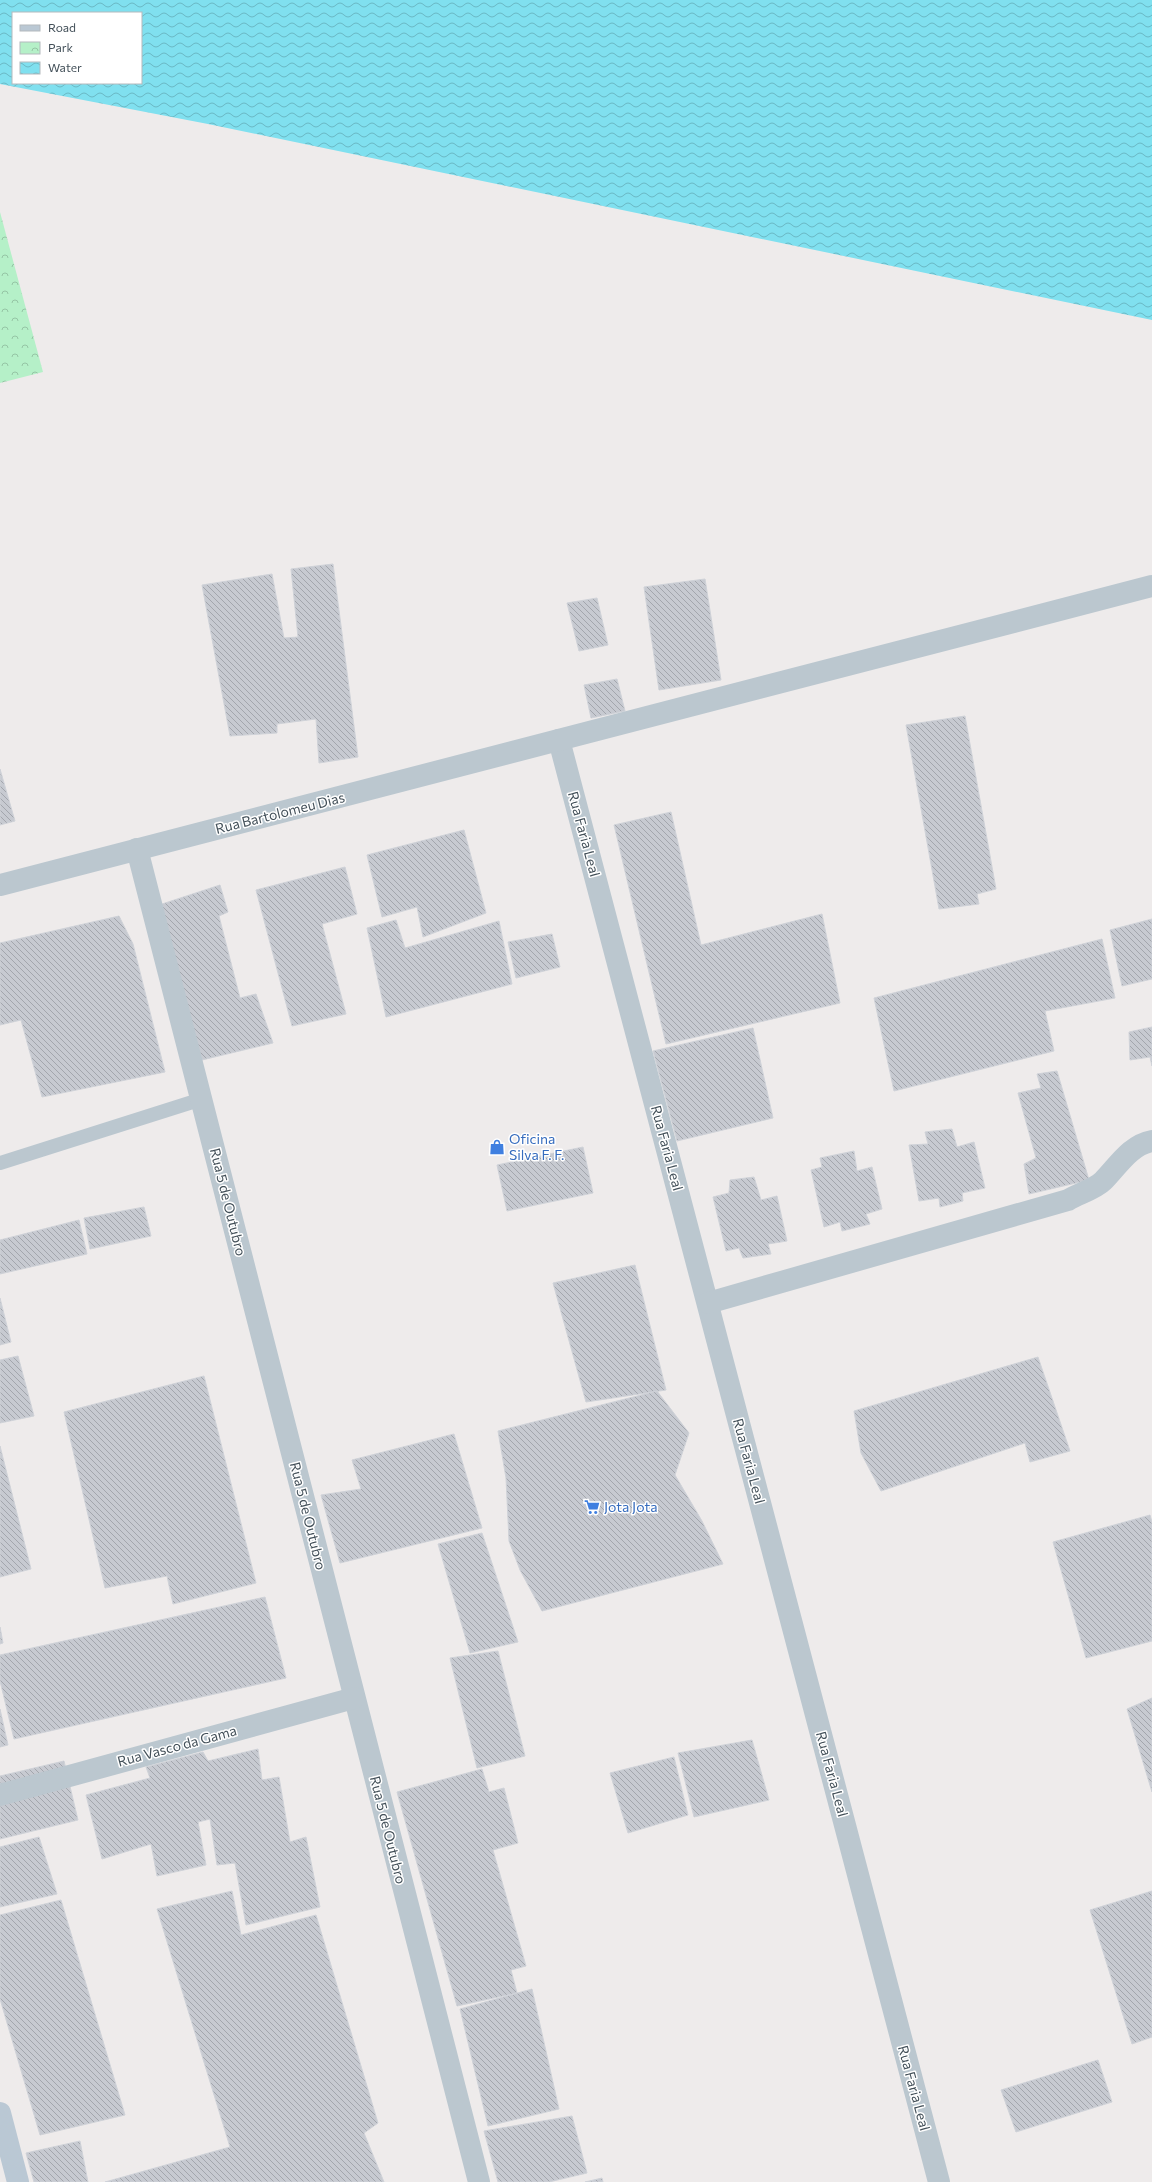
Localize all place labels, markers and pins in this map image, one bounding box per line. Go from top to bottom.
place label: Oficina Silva F. F. [509,1130,564,1163]
shop icon: Oficina Silva F. F. [488,1138,506,1156]
supermarket icon: Jota Jota [583,1498,601,1516]
place label: Jota Jota [604,1498,657,1515]

